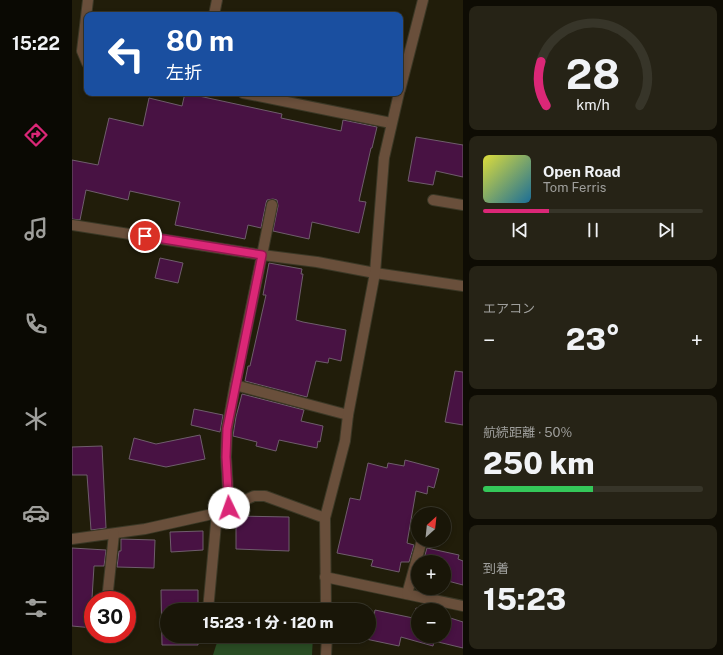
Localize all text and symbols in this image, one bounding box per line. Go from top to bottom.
text: 80 m [166,24,234,57]
icon: left [100,28,152,80]
text: 15:22 [12,33,60,54]
text: 28 [566,49,620,98]
text: 左折 [166,62,202,83]
text: km/h [576,95,610,112]
icon: directions [22,121,50,149]
text: Open Road [543,163,621,180]
text: Tom Ferris [543,180,606,195]
icon: music [22,215,50,243]
pin [128,219,162,253]
icon: previous [509,219,531,241]
icon: pause [582,219,604,241]
icon: next [655,219,677,241]
icon: arrive [134,225,156,247]
text: エアコン [483,301,535,316]
icon: phone [22,310,50,338]
text: 23° [566,321,620,357]
text: − [483,327,495,353]
text: + [691,327,703,353]
icon: climate [22,405,50,433]
text: 航続距離 · 50% [483,425,572,440]
text: 250 km [483,445,595,481]
position arrow [208,487,250,529]
icon: car [22,499,50,527]
north arrow [411,507,451,547]
map controls [411,507,451,643]
button: + [411,555,451,595]
text: 到着 [483,561,509,576]
text: 15:23 [483,581,566,617]
speed limit sign: 30 [84,591,136,643]
icon: filters [22,594,50,622]
button: − [411,603,451,643]
text: 15:23 · 1 分 · 120 m [203,614,333,631]

